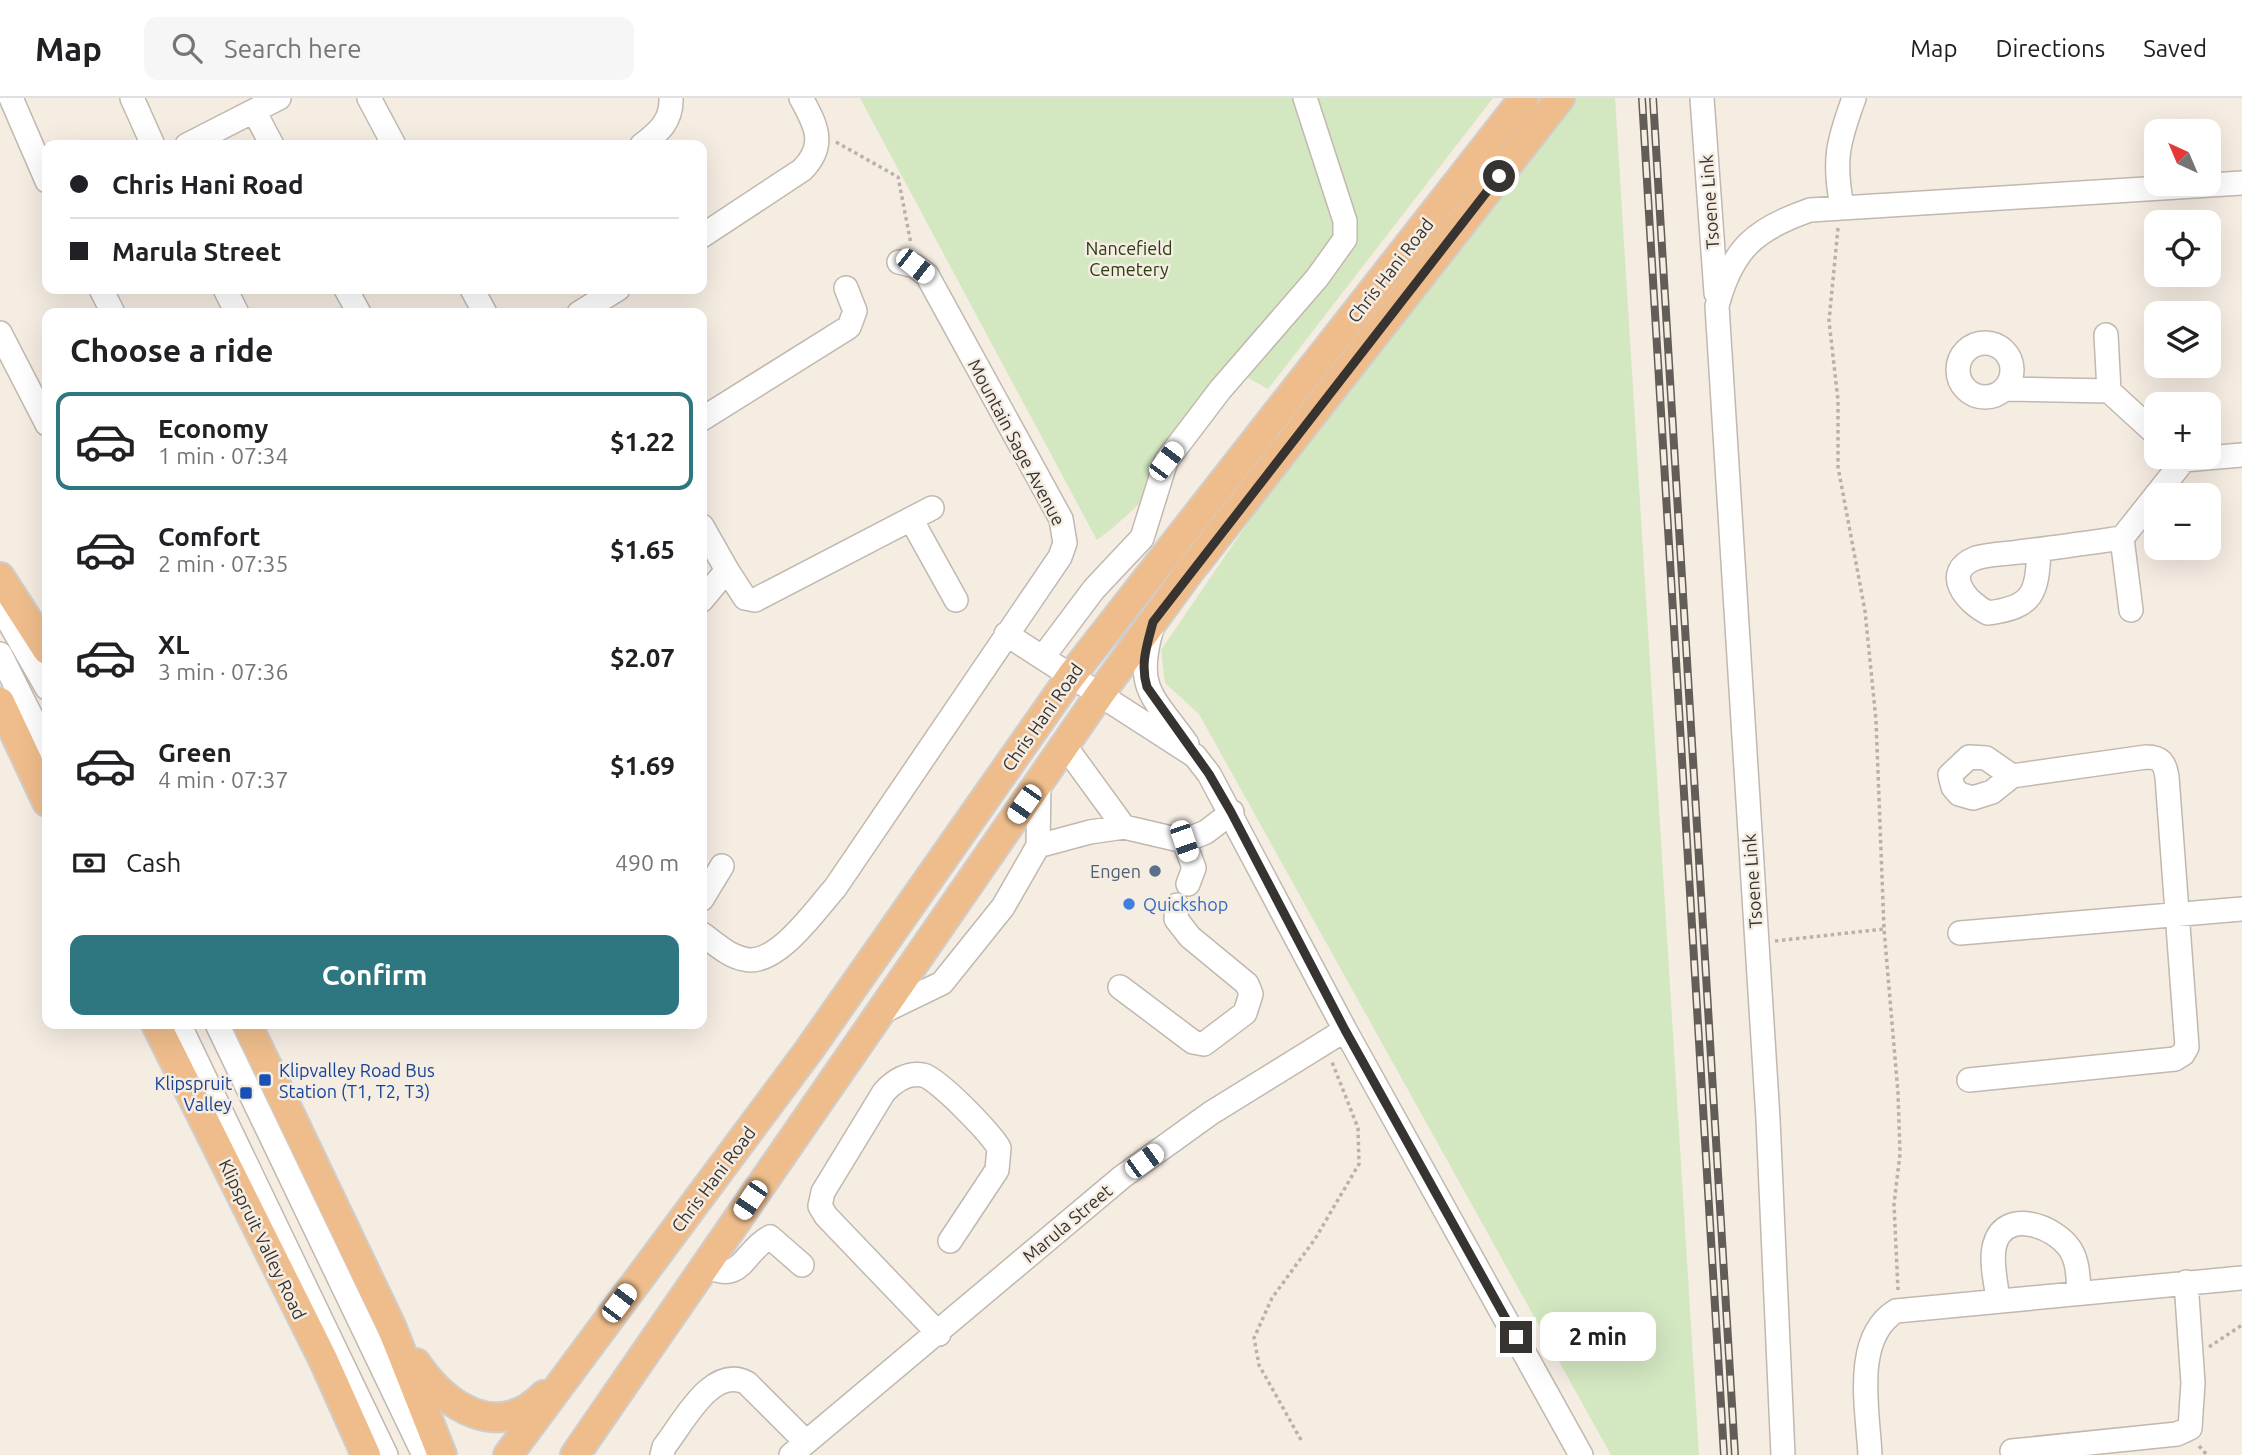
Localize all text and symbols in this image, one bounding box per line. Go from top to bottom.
search box [144,17,634,80]
icon: search [168,29,206,67]
text: Map [35,30,102,67]
text: Search here [224,34,362,63]
text: Map [1910,35,1957,62]
text: Directions [1995,35,2105,62]
text: Saved [2143,35,2207,62]
north arrow [2144,119,2221,196]
map controls [2144,119,2221,560]
street label: Tsoene Link [1696,154,1722,250]
route start [1483,160,1515,192]
text: Chris Hani Road [112,170,304,199]
button: locate [2144,210,2221,287]
street label: Chris Hani Road [1343,214,1437,326]
text: Marula Street [112,237,281,266]
park label: Nancefield Cemetery [1085,238,1173,279]
car [892,245,939,287]
button: layers [2144,301,2221,378]
text: Choose a ride [70,332,273,368]
street label: Mountain Sage Avenue [965,355,1069,529]
button: + [2144,392,2221,469]
icon: car [74,410,137,473]
text: Economy [158,414,268,443]
text: $1.22 [610,427,675,456]
car [1145,438,1188,484]
text: 1 min · 07:34 [158,443,289,468]
button: − [2144,483,2221,560]
icon: car [74,518,137,581]
text: Comfort [158,522,261,551]
text: $1.65 [610,535,675,564]
text: 2 min · 07:35 [158,551,289,576]
icon: car [74,626,137,689]
text: XL [158,630,189,659]
text: $2.07 [610,643,675,672]
text: 3 min · 07:36 [158,659,289,684]
street label: Chris Hani Road [998,659,1086,775]
icon: car [74,734,137,797]
text: Green [158,738,232,767]
text: $1.69 [610,751,675,780]
text: 4 min · 07:37 [158,767,289,792]
car [1004,781,1045,827]
car [1168,818,1201,864]
street label: Tsoene Link [1739,833,1765,929]
icon: cash [70,844,108,882]
text: Cash [126,848,181,877]
text: 490 m [615,850,679,875]
place label: Engen [1090,861,1141,881]
marker: Engen [1147,863,1163,879]
place label: Quickshop [1143,894,1228,915]
marker: Quickshop [1121,896,1137,912]
button: Confirm [70,935,679,1015]
place label: Klipvalley Road Bus Station (T1, T2, T3) [279,1060,435,1102]
marker: Klipvalley Road Bus Station (T1, T2, T3) [257,1072,273,1088]
place label: Klipspruit Valley [155,1073,232,1114]
marker: Klipspruit Valley [238,1085,254,1101]
street label: Chris Hani Road [667,1122,759,1236]
car [1121,1140,1168,1182]
street label: Klipspruit Valley Road [216,1156,310,1322]
car [730,1177,771,1223]
street label: Marula Street [1018,1180,1116,1266]
car [598,1280,641,1326]
callout: 2 min [1540,1312,1656,1362]
route end [1500,1321,1532,1353]
text: 2 min [1569,1324,1627,1349]

